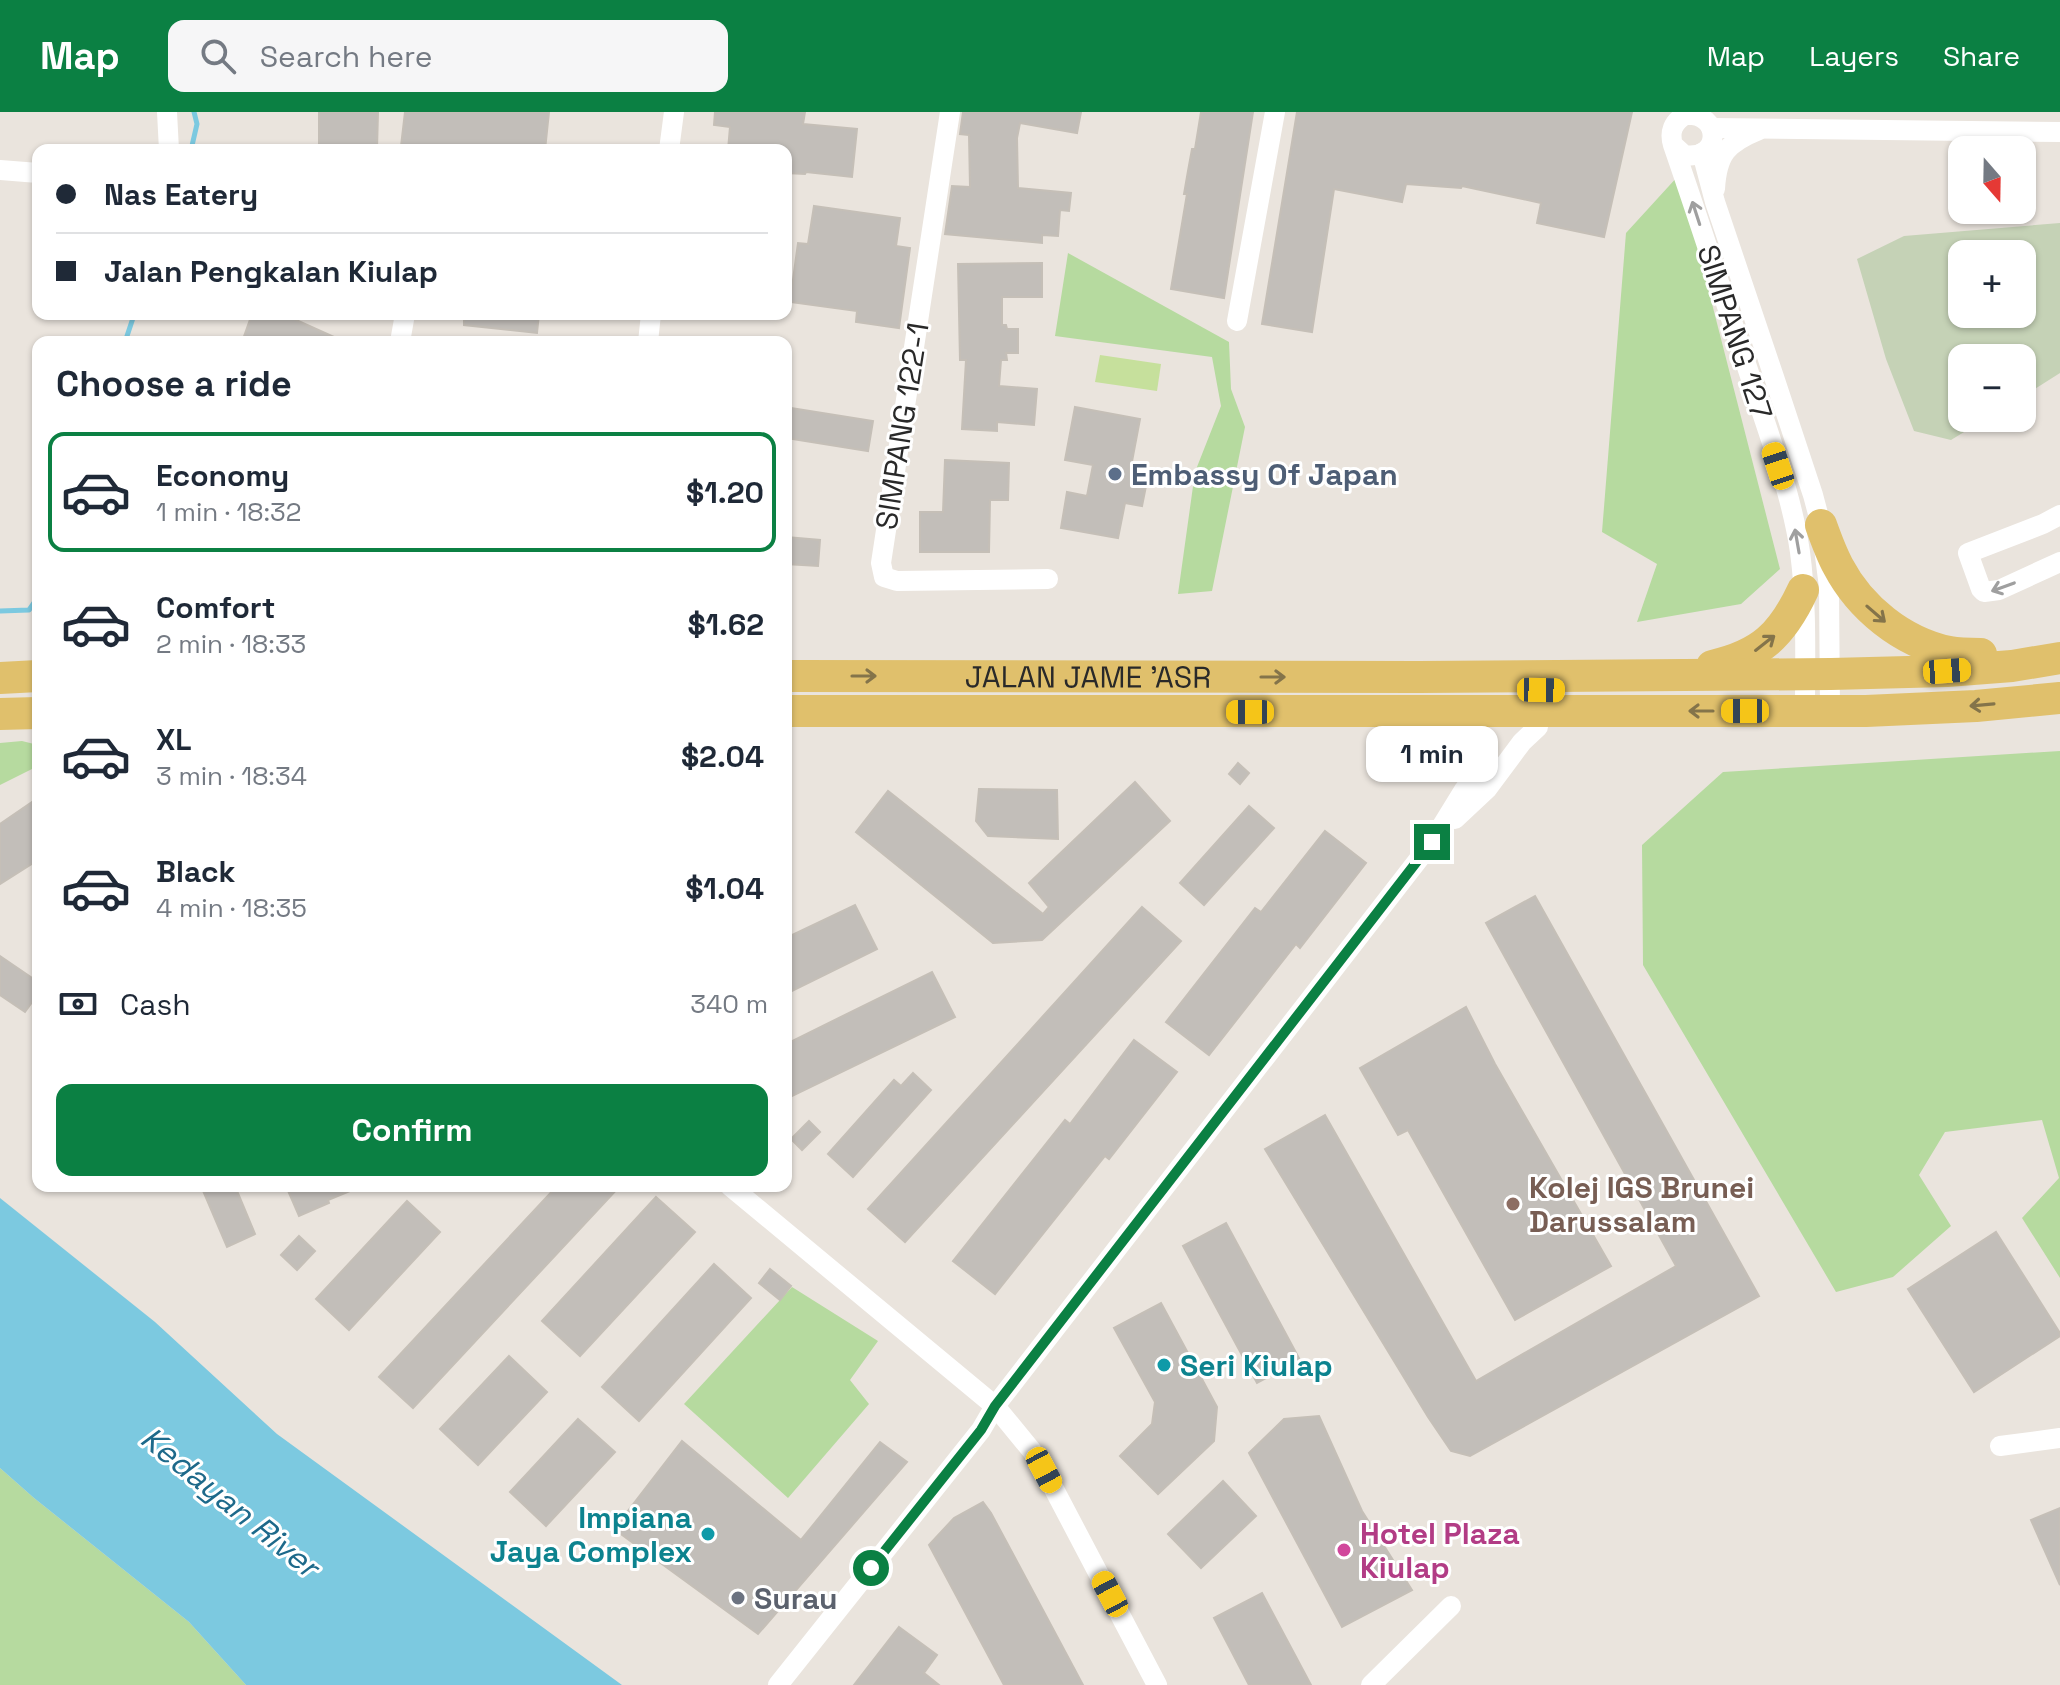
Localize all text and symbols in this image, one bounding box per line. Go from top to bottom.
search box [168,20,728,92]
text: Map [40,32,120,80]
icon: search [196,34,240,78]
text: Search here [260,37,433,76]
text: Map [1707,38,1765,74]
text: Layers [1809,38,1899,74]
text: Share [1943,38,2020,74]
north arrow [1948,136,2036,224]
map controls [1948,136,2036,432]
text: Nas Eatery [104,175,258,214]
one-way arrow [1688,200,1703,226]
street label: SIMPANG 127 [1688,240,1782,424]
button: + [1948,240,2036,328]
text: Jalan Pengkalan Kiulap [104,252,438,291]
street label: SIMPANG 122-1 [866,320,938,532]
button: − [1948,344,2036,432]
text: Choose a ride [56,361,292,407]
car [1759,439,1797,493]
place label: Embassy Of Japan [1131,455,1398,494]
icon: car [60,456,132,528]
text: Economy [156,456,289,495]
marker: Embassy Of Japan [1106,465,1124,483]
text: $1.20 [686,473,764,512]
text: 1 min · 18:32 [156,495,301,529]
one-way arrow [1789,529,1804,554]
one-way arrow [1991,581,2016,595]
icon: car [60,588,132,660]
text: Comfort [156,588,275,627]
text: $1.62 [687,605,764,644]
one-way arrow [1866,605,1886,623]
text: 2 min · 18:33 [156,627,306,661]
one-way arrow [1754,634,1775,652]
street label: JALAN JAME 'ASR [965,657,1211,696]
car [1922,657,1972,685]
one-way arrow [850,668,877,684]
one-way arrow [1259,669,1286,685]
car [1517,678,1565,702]
one-way arrow [1969,698,1996,713]
car [1721,699,1769,723]
car [1226,700,1274,724]
one-way arrow [1688,703,1715,719]
icon: car [60,720,132,792]
text: XL [156,720,192,759]
callout: 1 min [1366,726,1498,782]
text: $2.04 [681,737,764,776]
text: 1 min [1400,737,1464,771]
text: 3 min · 18:34 [156,759,307,793]
route end [1414,824,1450,860]
icon: car [60,852,132,924]
text: Black [156,852,235,891]
text: $1.04 [685,869,764,908]
text: 4 min · 18:35 [156,891,307,925]
icon: cash [56,982,100,1026]
text: Cash [120,985,191,1024]
text: 340 m [690,987,768,1021]
button: Confirm [56,1084,768,1176]
place label: Kolej IGS Brunei Darussalam [1529,1168,1754,1241]
marker: Kolej IGS Brunei Darussalam [1504,1195,1522,1213]
place label: Seri Kiulap [1180,1346,1333,1385]
marker: Seri Kiulap [1155,1356,1173,1374]
water label: Kedayan River [133,1418,330,1588]
car [1022,1443,1066,1497]
place label: Impiana Jaya Complex [490,1498,692,1571]
place label: Hotel Plaza Kiulap [1360,1514,1520,1587]
marker: Impiana Jaya Complex [699,1525,717,1543]
marker: Hotel Plaza Kiulap [1335,1541,1353,1559]
route start [853,1550,889,1586]
car [1088,1567,1132,1621]
place label: Surau [754,1579,838,1618]
marker: Surau [729,1589,747,1607]

